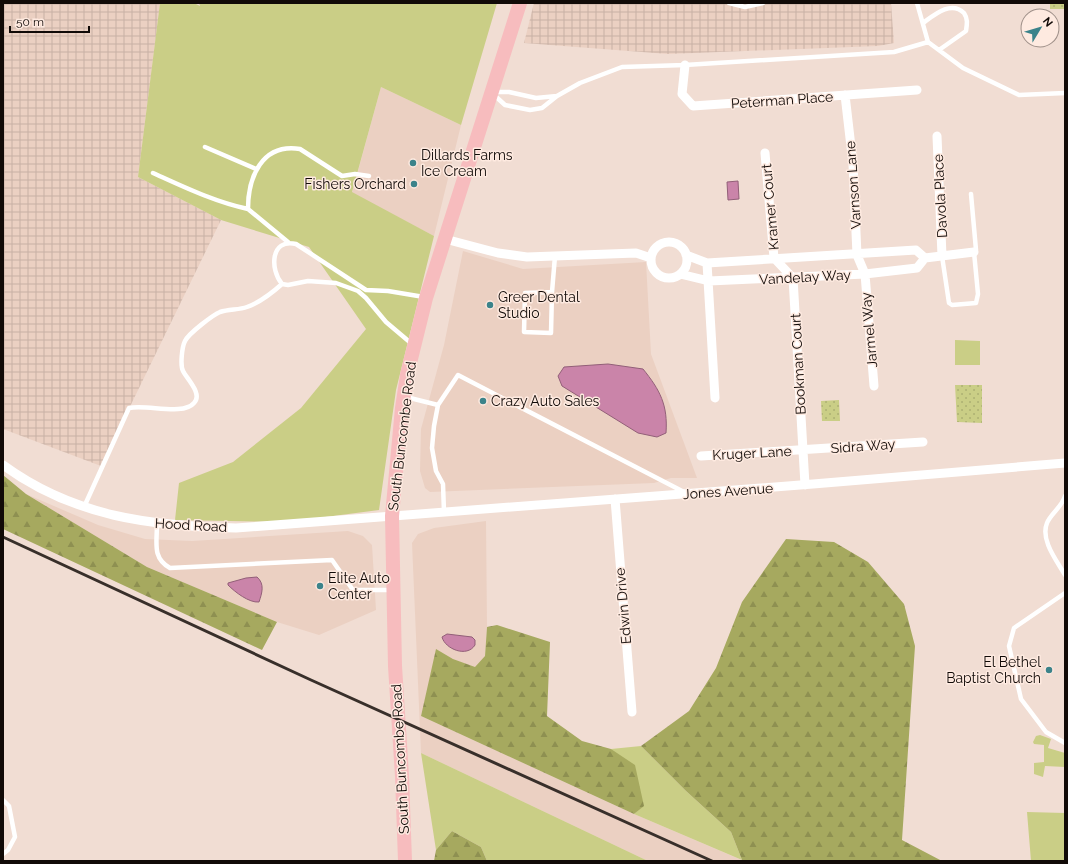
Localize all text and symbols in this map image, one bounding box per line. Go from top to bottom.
scale bar [10,8,89,34]
north arrow [1020,8,1060,48]
text: 50 m [16,15,44,29]
text: N [1040,15,1055,29]
street label: Peterman Place [730,88,834,112]
street label: Varnson Lane [842,140,864,230]
place label: Dillards Farms Ice Cream [421,147,513,179]
street label: Davola Place [930,154,950,238]
marker: Dillards Farms Ice Cream [408,158,418,168]
street label: Kramer Court [758,163,782,251]
place label: Fishers Orchard [304,176,406,192]
marker: Fishers Orchard [409,179,419,189]
street label: Vandelay Way [759,267,852,287]
place label: Greer Dental Studio [498,289,580,321]
street label: Jarmel Way [858,291,880,368]
marker: Greer Dental Studio [485,300,495,310]
street label: Bookman Court [787,313,809,415]
street label: South Buncombe Road [385,360,419,512]
place label: Crazy Auto Sales [491,393,600,409]
marker: Crazy Auto Sales [478,396,488,406]
street label: Sidra Way [830,436,896,456]
street label: Kruger Lane [712,443,792,463]
street label: Jones Avenue [682,480,774,502]
street label: Hood Road [154,515,228,535]
street label: Edwin Drive [612,567,634,645]
place label: Elite Auto Center [328,570,390,602]
marker: Elite Auto Center [315,581,325,591]
place label: El Bethel Baptist Church [946,654,1041,686]
marker: El Bethel Baptist Church [1044,665,1054,675]
street label: South Buncombe Road [388,684,412,834]

